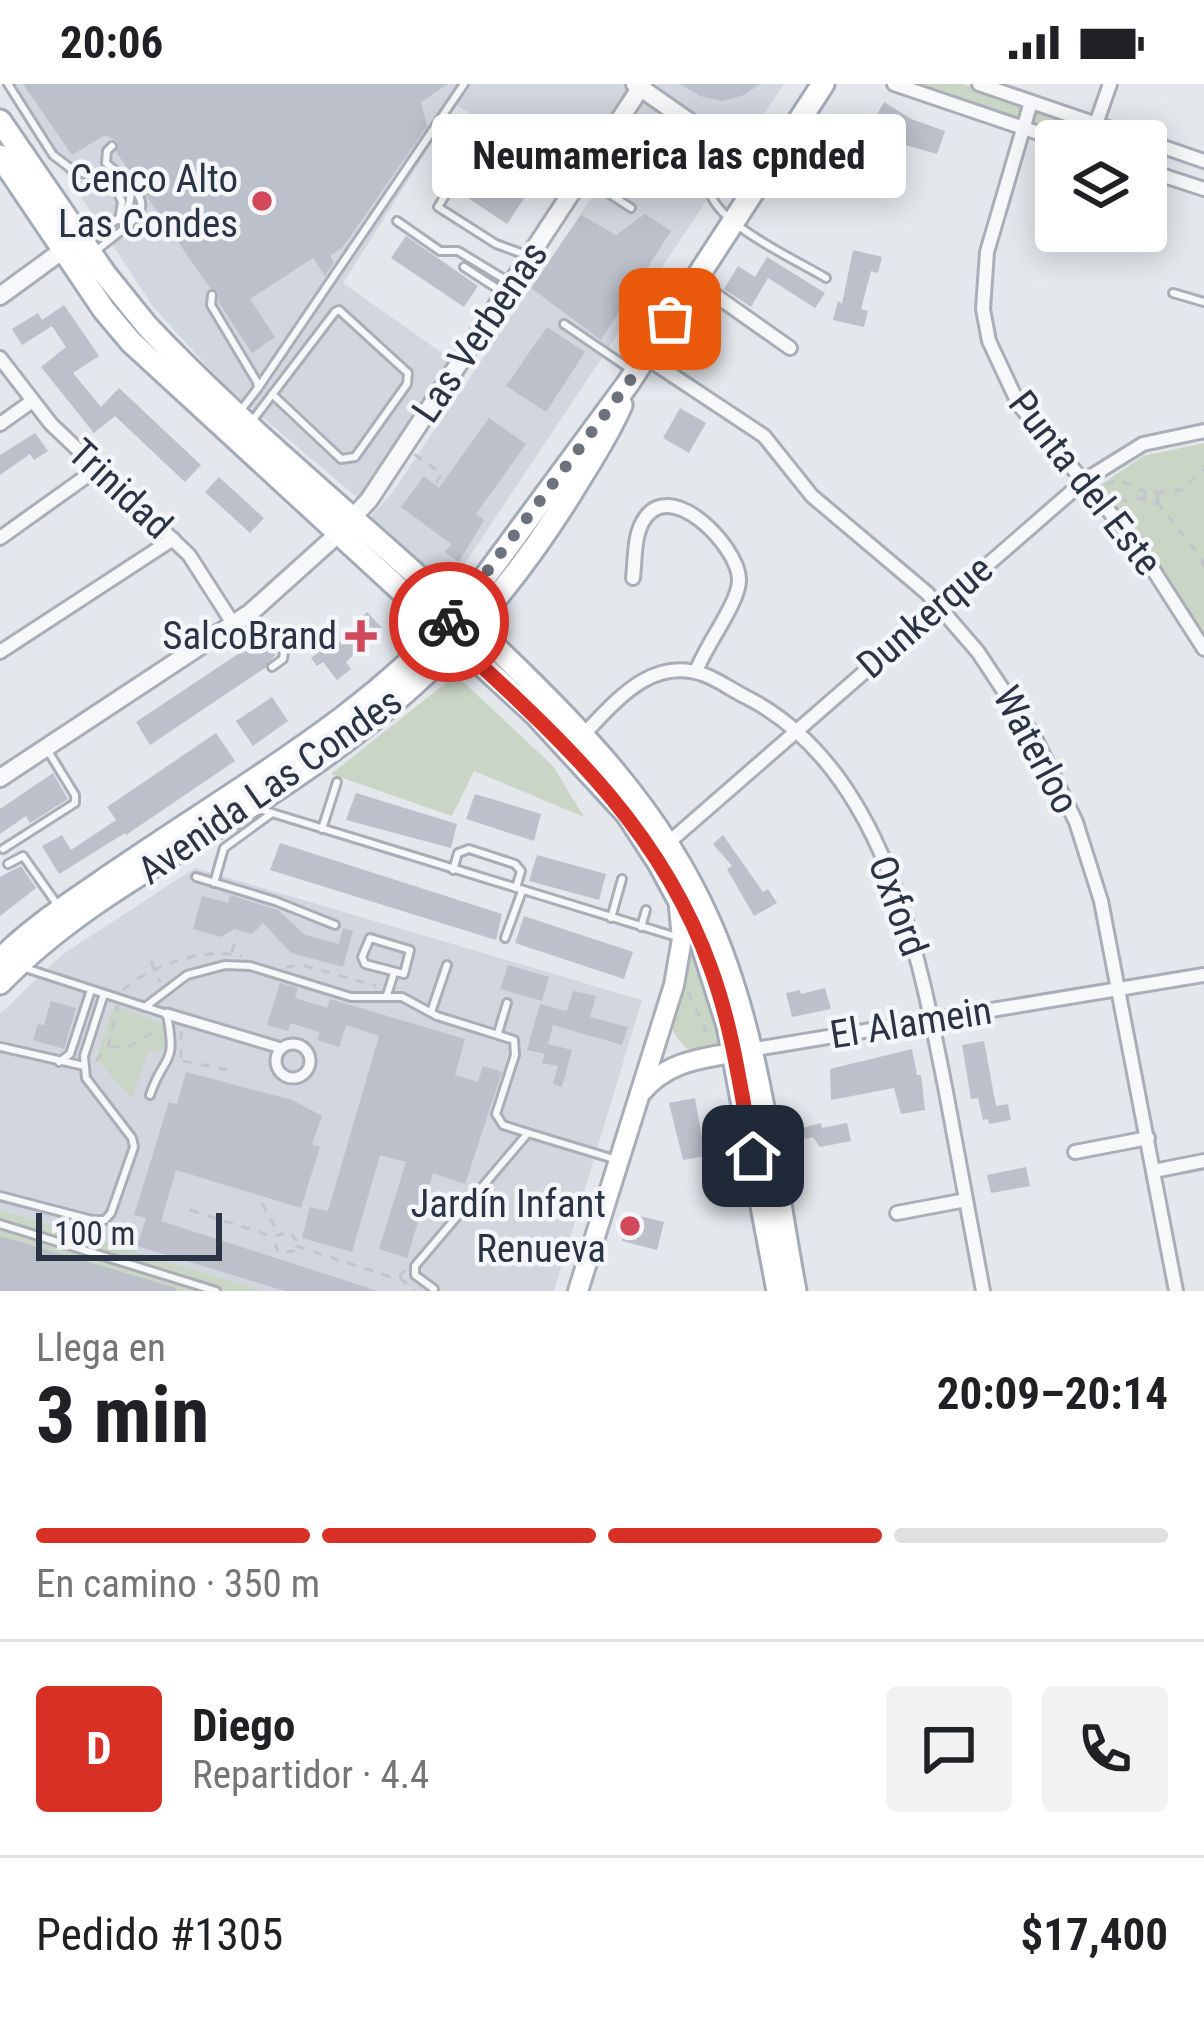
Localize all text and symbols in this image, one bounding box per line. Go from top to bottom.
text: 20:06 [60,16,163,69]
callout: Neumamerica las cpnded [433,115,907,199]
map controls [1035,120,1167,252]
button: layers [1035,120,1167,252]
text: Neumamerica las cpnded [472,133,866,179]
place label: Cenco Alto Las Condes [58,156,238,247]
marker: Cenco Alto Las Condes [249,188,275,214]
street label: Las Verbenas [403,233,557,431]
pin [619,268,721,370]
icon: bag [637,286,703,352]
street label: Punta del Este [999,382,1171,584]
street label: Trinidad [59,430,181,548]
street label: Dunkerque [848,546,1002,688]
courier [389,562,509,682]
icon: bike [416,589,482,655]
place label: SalcoBrand [162,613,337,659]
marker: SalcoBrand [348,623,374,649]
street label: Avenida Las Condes [129,678,411,894]
street label: Waterloo [983,678,1089,822]
street label: Oxford [859,850,937,962]
street label: El Alamein [827,988,995,1058]
pin [702,1105,804,1207]
icon: home [720,1123,786,1189]
place label: Jardín Infant Renueva [410,1181,606,1272]
scale bar [36,1207,222,1260]
marker: Jardín Infant Renueva [617,1213,643,1239]
text: 100 m [54,1214,135,1253]
text: Llega en [36,1325,166,1371]
text: 20:09–20:14 [937,1367,1168,1420]
text: 3 min [36,1370,209,1461]
text: En camino · 350 m [36,1561,320,1607]
button: chat [886,1686,1012,1812]
button: phone [1042,1686,1168,1812]
text: Diego [192,1699,295,1752]
text: D [86,1722,112,1775]
text: Repartidor · 4.4 [192,1752,429,1798]
text: Pedido #1305 [36,1908,283,1961]
text: $17,400 [1021,1908,1168,1961]

